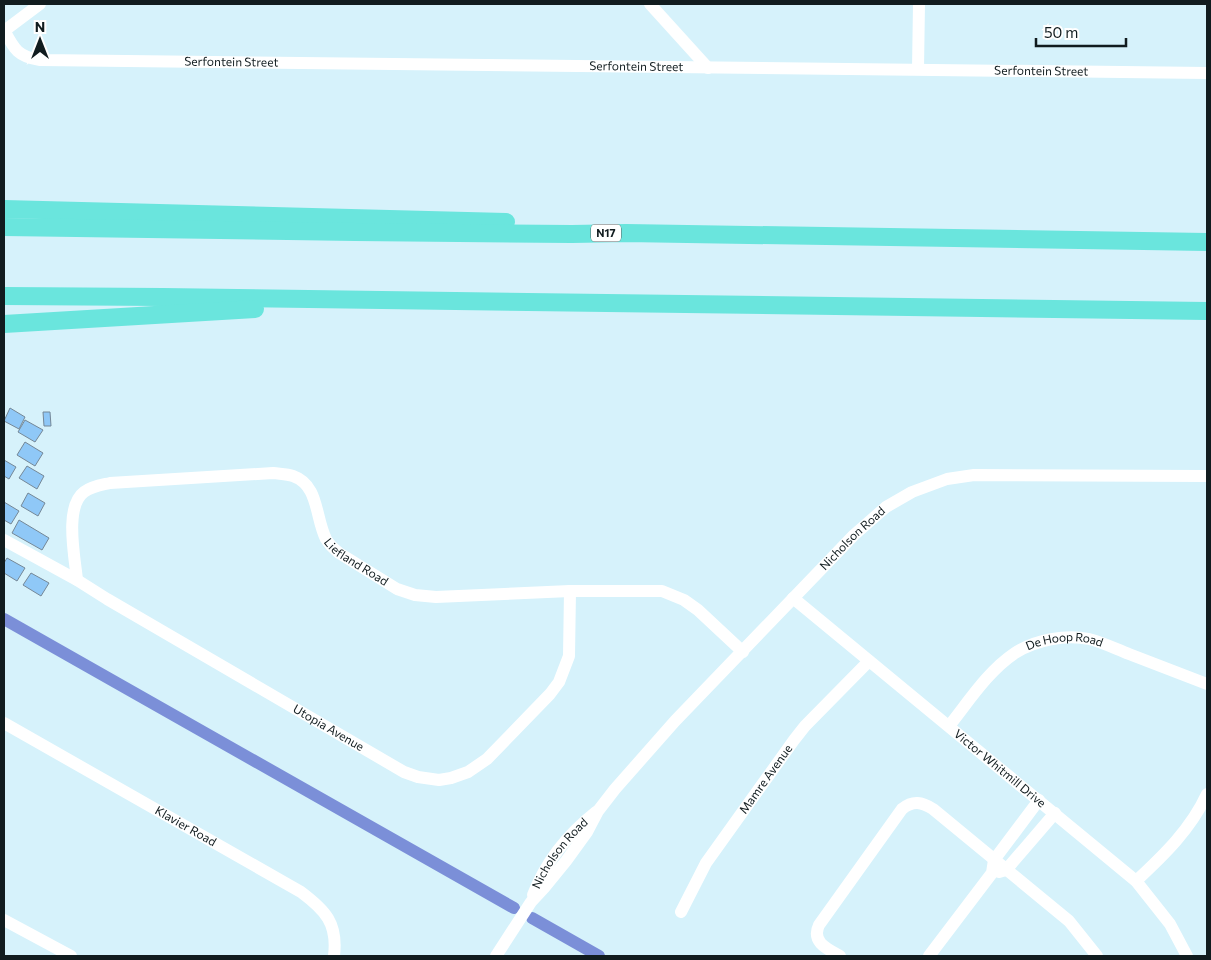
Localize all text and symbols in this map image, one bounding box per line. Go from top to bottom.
north arrow [15,15,65,65]
scale bar [1036,15,1126,47]
text: N [35,18,45,35]
text: 50 m [1044,23,1078,41]
street label: Serfontein Street [184,54,279,69]
street label: Serfontein Street [589,58,683,73]
street label: Serfontein Street [994,63,1088,78]
road number: N17 [591,224,621,242]
street label: Nicholson Road [816,503,887,572]
street label: Liefland Road [322,535,391,588]
street label: De Hoop Road [1023,629,1105,652]
street label: Utopia Avenue [291,701,367,753]
street label: Victor Whitmill Drive [952,726,1049,810]
street label: Mamre Avenue [736,741,795,816]
street label: Klavier Road [153,803,219,848]
street label: Nicholson Road [528,814,590,891]

